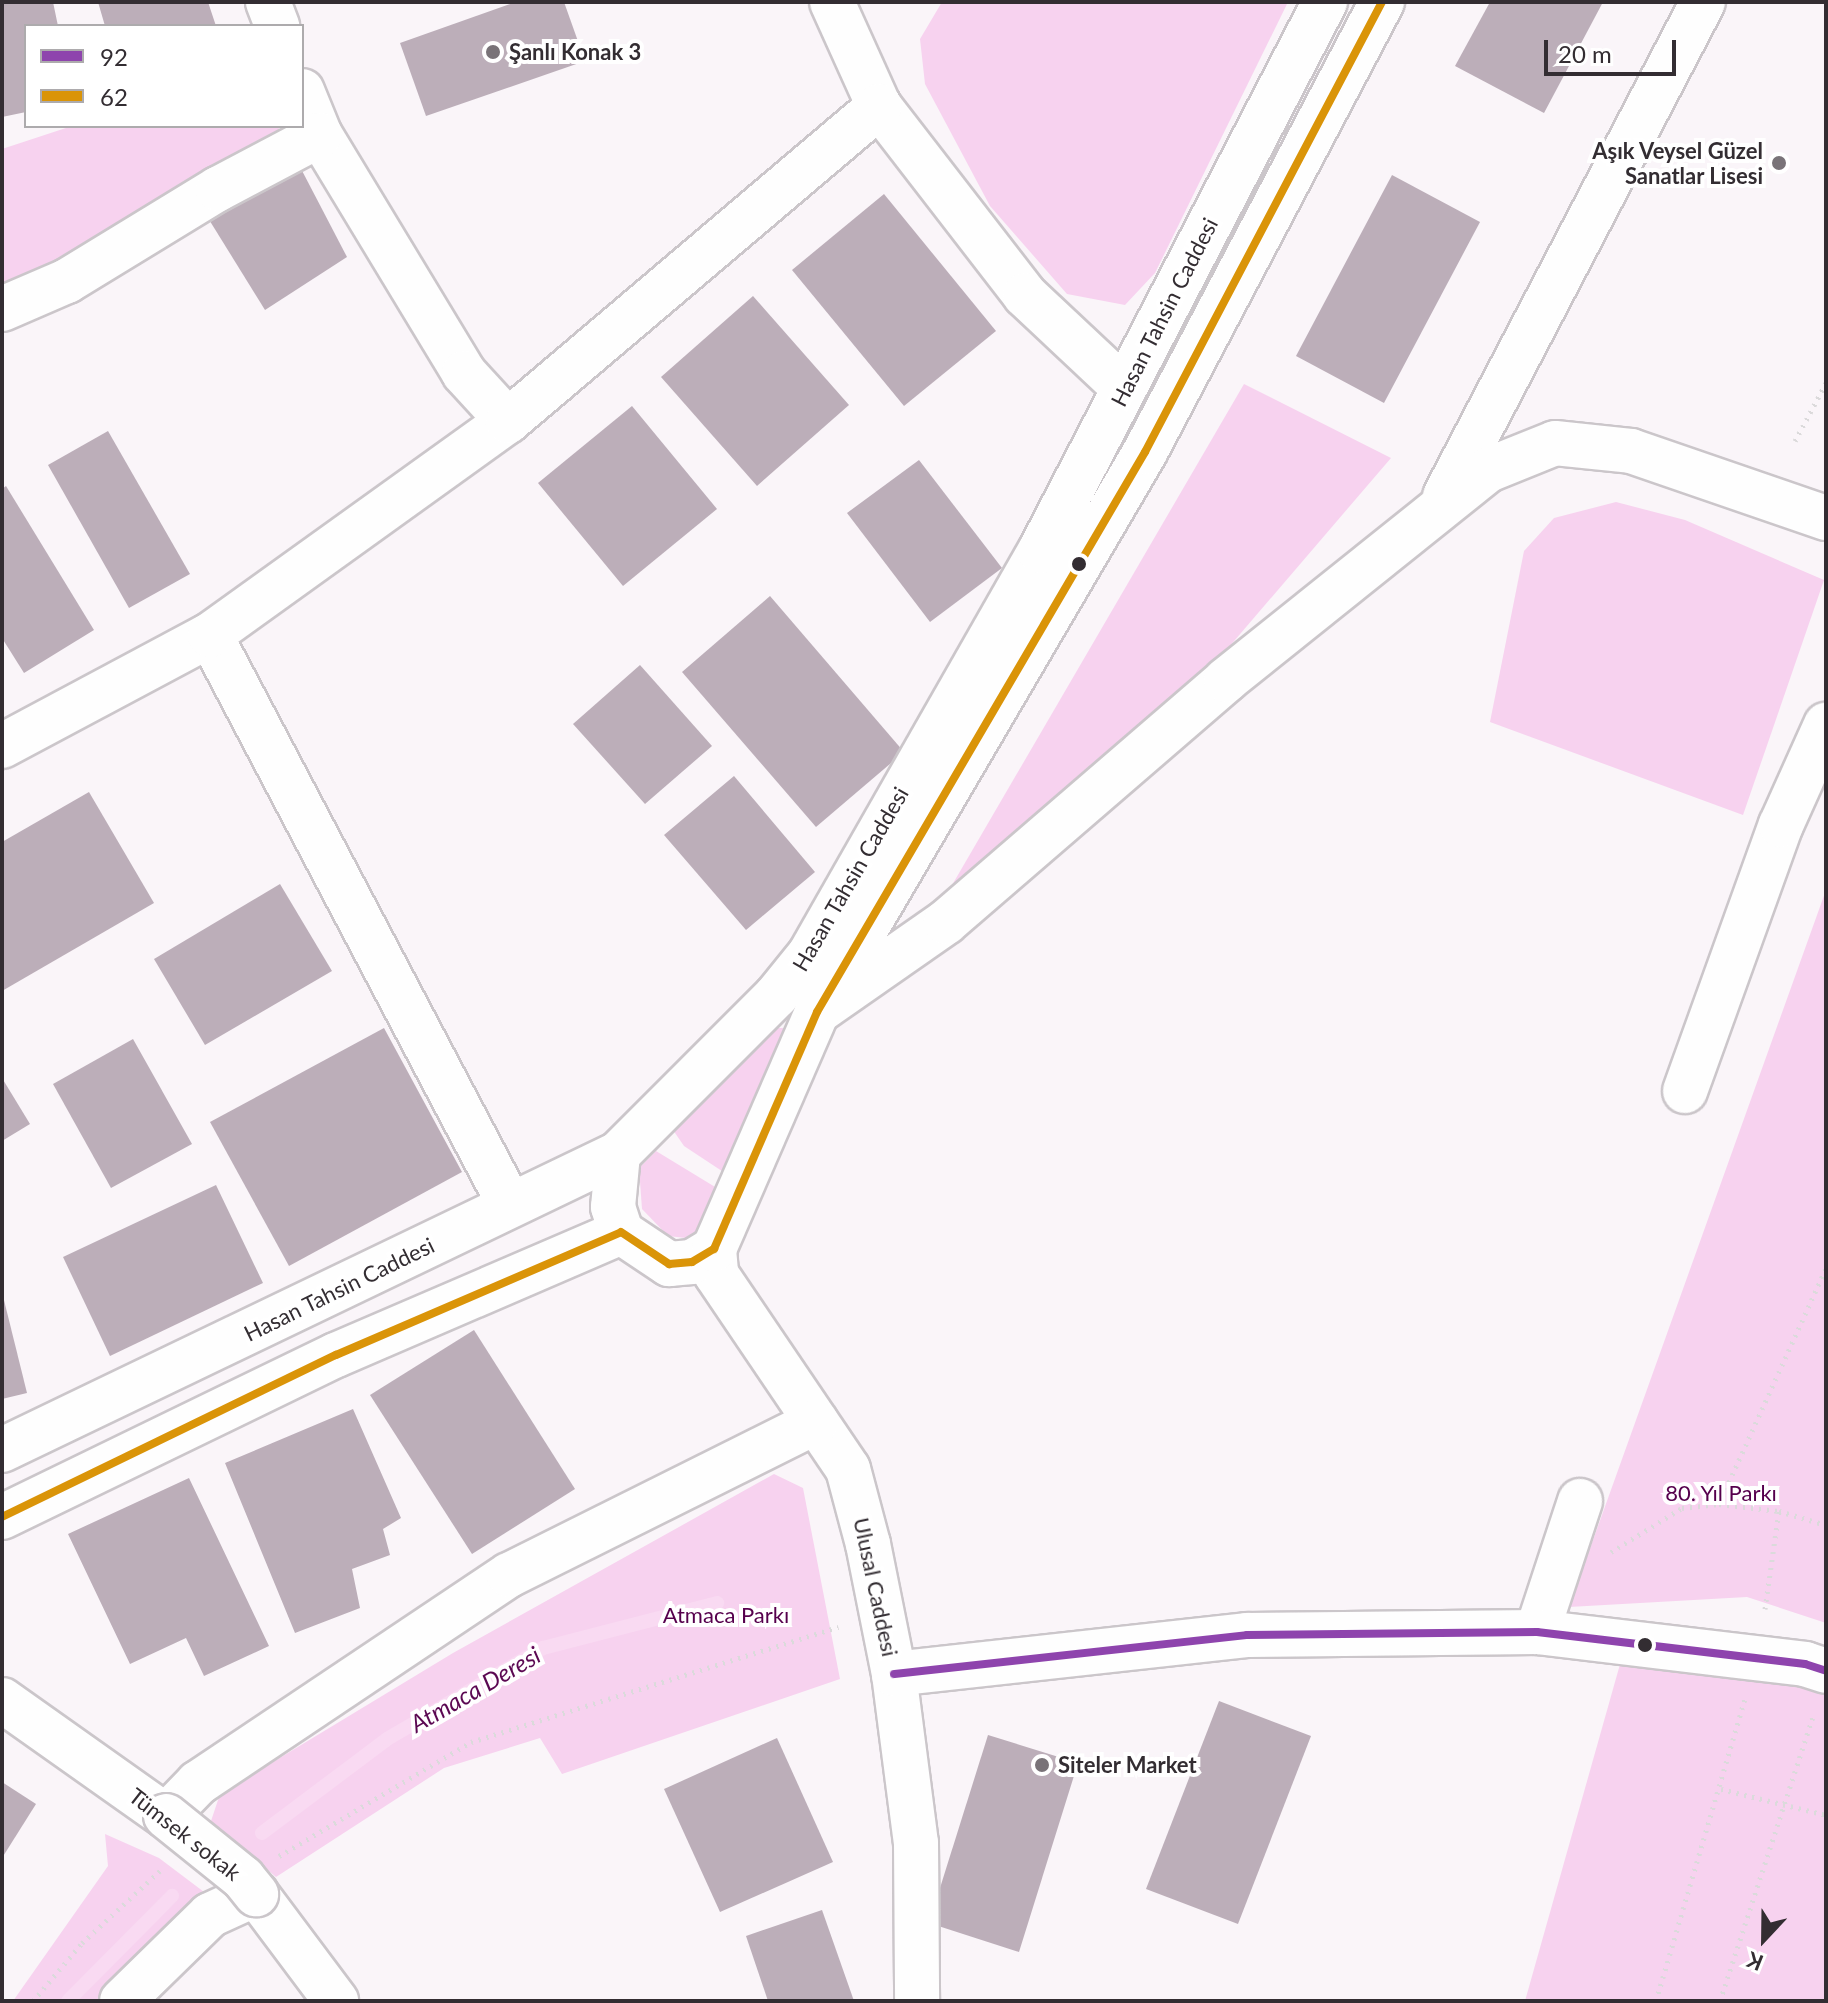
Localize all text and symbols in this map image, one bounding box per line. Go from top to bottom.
legend [24,24,304,128]
scale bar [1548,24,1680,74]
place label: Şanlı Konak 3 [509,39,641,65]
text: 20 m [1558,39,1612,68]
text: 92 [100,42,128,71]
marker: Şanlı Konak 3 [484,43,502,61]
text: 62 [100,82,128,111]
place label: Aşık Veysel Güzel Sanatlar Lisesi [1591,137,1763,188]
marker: Aşık Veysel Güzel Sanatlar Lisesi [1770,154,1788,172]
street label: Hasan Tahsin Caddesi [1105,213,1223,411]
unlabelled marker [1071,556,1087,572]
street label: Hasan Tahsin Caddesi [786,782,914,976]
street label: Hasan Tahsin Caddesi [239,1231,439,1347]
park label: 80. Yıl Parkı [1665,1480,1777,1506]
street label: Ulusal Caddesi [848,1515,904,1659]
park label: Atmaca Parkı [663,1602,789,1628]
unlabelled marker [1637,1637,1653,1653]
water label: Atmaca Deresi [405,1640,545,1738]
place label: Siteler Market [1058,1752,1197,1778]
marker: Siteler Market [1033,1756,1051,1774]
street label: Tümsek sokak [124,1782,246,1886]
north arrow [1724,1899,1804,1979]
text: K [1743,1946,1767,1977]

